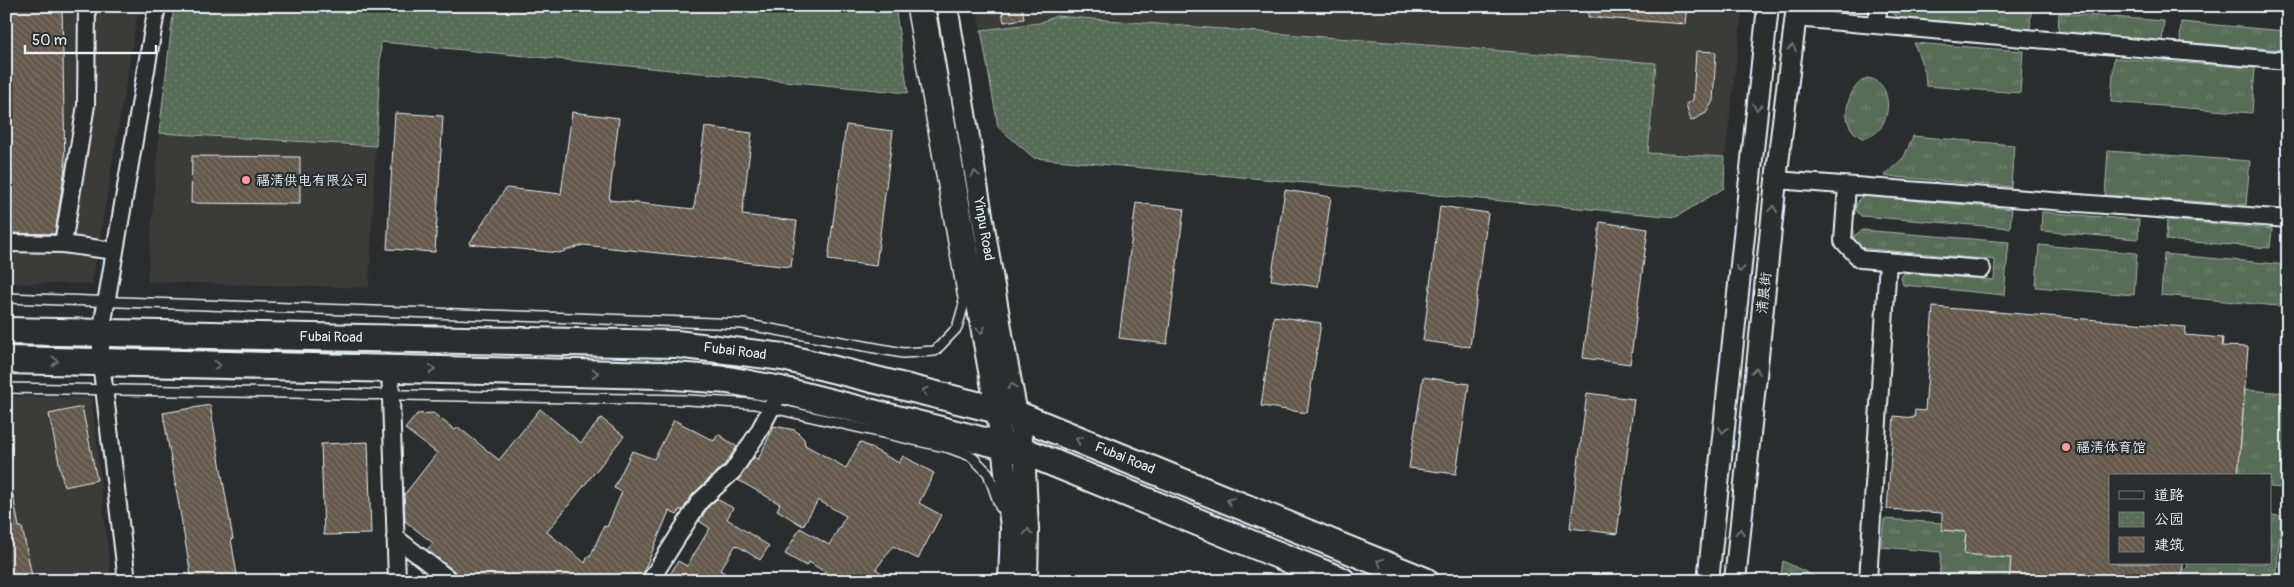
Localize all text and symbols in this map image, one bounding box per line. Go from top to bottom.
scale bar [25,22,156,54]
text: 50 m [32,31,67,50]
one-way arrow [1786,43,1797,51]
one-way arrow [1752,103,1763,111]
one-way arrow [970,170,980,178]
place label: 福清供电有限公司 [256,172,368,189]
marker: 福清供电有限公司 [240,174,252,186]
street label: Yinpu Road [970,195,998,262]
one-way arrow [1767,205,1778,213]
one-way arrow [1735,265,1746,273]
street label: 清晨街 [1753,271,1775,315]
one-way arrow [975,326,985,334]
street label: Fubai Road [299,328,363,346]
street label: Fubai Road [703,339,768,363]
one-way arrow [52,356,59,366]
one-way arrow [214,359,222,370]
one-way arrow [429,364,437,375]
one-way arrow [1751,366,1762,374]
one-way arrow [592,368,599,378]
one-way arrow [1007,381,1018,390]
one-way arrow [920,386,929,397]
one-way arrow [1718,426,1729,434]
one-way arrow [1075,435,1084,446]
street label: Fubai Road [1092,438,1158,478]
place label: 福清体育馆 [2076,439,2146,456]
marker: 福清体育馆 [2060,441,2072,453]
legend [2109,474,2272,564]
text: 道路 [2154,486,2184,505]
one-way arrow [1226,497,1235,507]
text: 公园 [2154,510,2184,529]
one-way arrow [1023,528,1033,536]
one-way arrow [1734,528,1745,536]
text: 建筑 [2154,536,2184,555]
one-way arrow [1376,558,1385,569]

